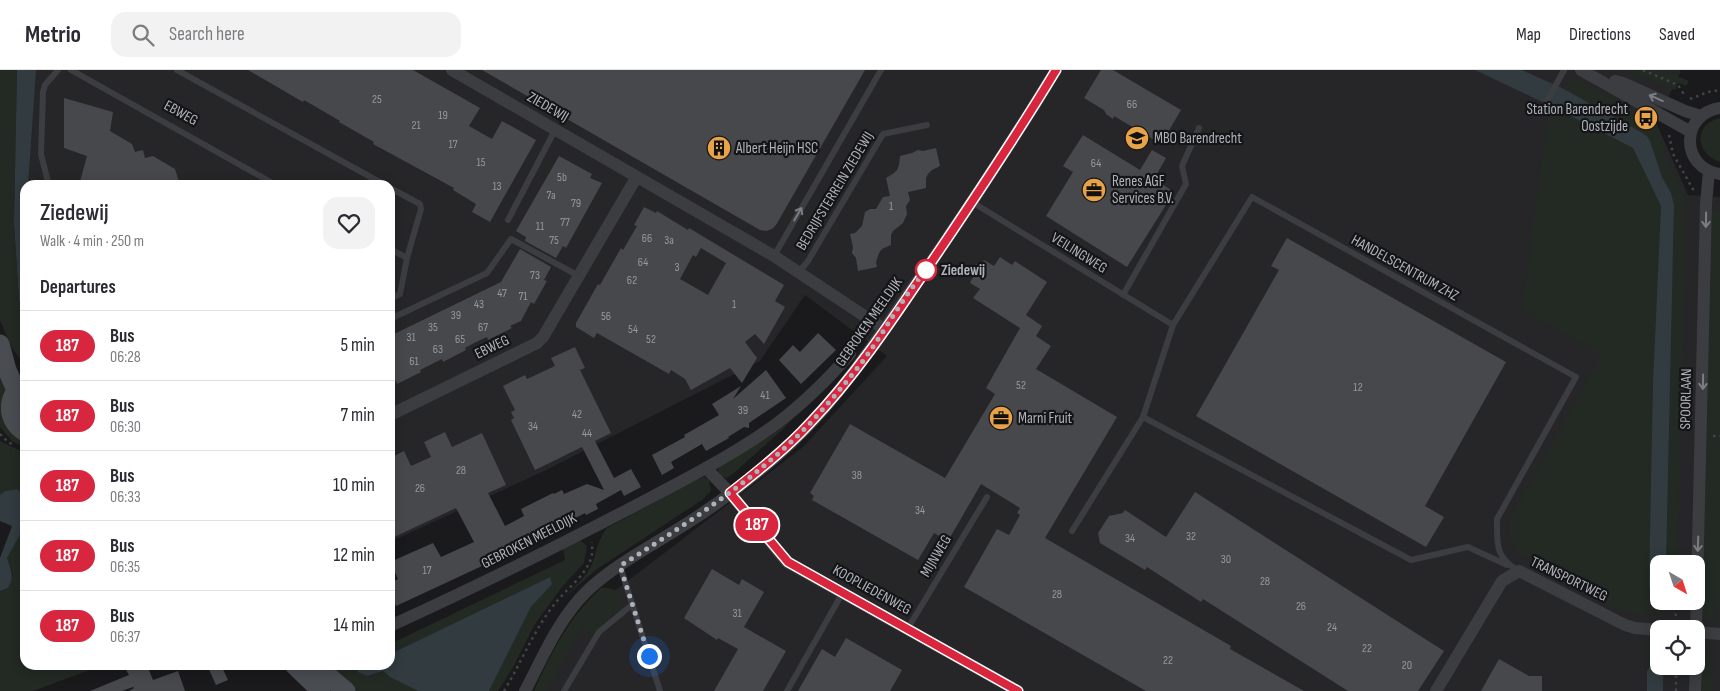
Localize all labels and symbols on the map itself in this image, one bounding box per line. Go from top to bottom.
street label: ZIEDEWIJ [524,88,572,126]
house number: 25 [372,92,382,107]
one-way arrow [1649,93,1664,102]
street label: EBWEG [161,96,201,130]
house number: 66 [1127,97,1137,112]
place label: Station Barendrecht Oostzijde [1526,100,1628,136]
bus stop icon: Station Barendrecht Oostzijde [1633,105,1659,131]
house number: 19 [438,108,448,123]
house number: 21 [411,118,421,133]
school or university icon: MBO Barendrecht [1124,125,1150,151]
street label: BEDRIJFSTERREIN ZIEDEWIJ [792,128,878,254]
place label: MBO Barendrecht [1154,129,1242,148]
building icon: Albert Heijn HSC [706,135,732,161]
house number: 17 [449,137,458,152]
place label: Albert Heijn HSC [735,139,818,158]
house number: 15 [476,155,486,170]
house number: 64 [1091,156,1101,171]
house number: 5b [557,170,567,185]
place label: Renes AGF Services B.V. [1112,172,1174,208]
office icon: Renes AGF Services B.V. [1081,177,1107,203]
house number: 13 [492,179,502,194]
house number: 7a [546,188,556,203]
house number: 79 [571,196,581,211]
house number: 1 [889,199,894,214]
one-way arrow [794,207,803,222]
one-way arrow [1701,211,1711,227]
house number: 77 [560,215,570,230]
house number: 11 [536,219,545,234]
street label: VEILINGWEG [1047,228,1111,278]
house number: 66 [642,231,652,246]
street label: HANDELSCENTRUM ZHZ [1348,231,1462,305]
house number: 75 [549,233,559,248]
house number: 3a [664,233,674,248]
house number: 64 [638,255,648,270]
marker: Ziedewij [915,259,937,281]
house number: 3 [674,260,680,275]
place label: Ziedewij [941,261,985,280]
house number: 73 [530,268,540,283]
house number: 62 [627,273,637,288]
street label: GEBROKEN MEELDIJK [831,274,907,370]
house number: 47 [497,286,507,301]
house number: 71 [518,289,528,304]
house number: 43 [474,297,484,312]
house number: 1 [732,297,737,312]
house number: 39 [451,308,461,323]
house number: 56 [601,309,611,324]
house number: 35 [428,320,438,335]
house number: 67 [478,320,488,335]
house number: 54 [628,322,638,337]
house number: 31 [406,330,416,345]
street label: EBWEG [472,331,512,363]
house number: 65 [455,332,465,347]
house number: 52 [646,332,656,347]
house number: 63 [433,342,443,357]
house number: 61 [409,354,420,369]
street label: SPOORLAAN [1676,368,1696,430]
one-way arrow [1698,374,1707,390]
house number: 52 [1016,378,1026,393]
house number: 12 [1353,380,1363,395]
house number: 41 [760,388,770,403]
house number: 39 [738,403,748,418]
office icon: Marni Fruit [988,405,1014,431]
house number: 42 [572,407,582,422]
place label: Marni Fruit [1018,409,1073,428]
house number: 34 [528,419,538,434]
house number: 44 [582,426,592,441]
house number: 28 [456,463,466,478]
house number: 38 [852,468,862,483]
house number: 26 [415,481,425,496]
house number: 34 [915,503,925,518]
street label: GEBROKEN MEELDIJK [478,509,580,573]
line badge: 187 [728,509,786,541]
house number: 32 [1186,529,1196,544]
street label: MIJNWEG [916,531,956,581]
house number: 34 [1125,531,1135,546]
one-way arrow [1694,536,1703,552]
house number: 30 [1221,552,1231,567]
street label: TRANSPORTWEG [1527,552,1611,606]
north arrow [1650,555,1705,610]
street label: KOOPLIEDENWEG [829,561,915,619]
house number: 17 [423,563,432,578]
house number: 28 [1260,574,1270,589]
house number: 28 [1052,587,1062,602]
house number: 26 [1296,599,1306,614]
house number: 31 [732,606,742,621]
house number: 24 [1327,620,1337,635]
house number: 22 [1362,641,1372,656]
your location [637,644,662,669]
house number: 22 [1163,653,1173,668]
house number: 20 [1402,658,1412,673]

